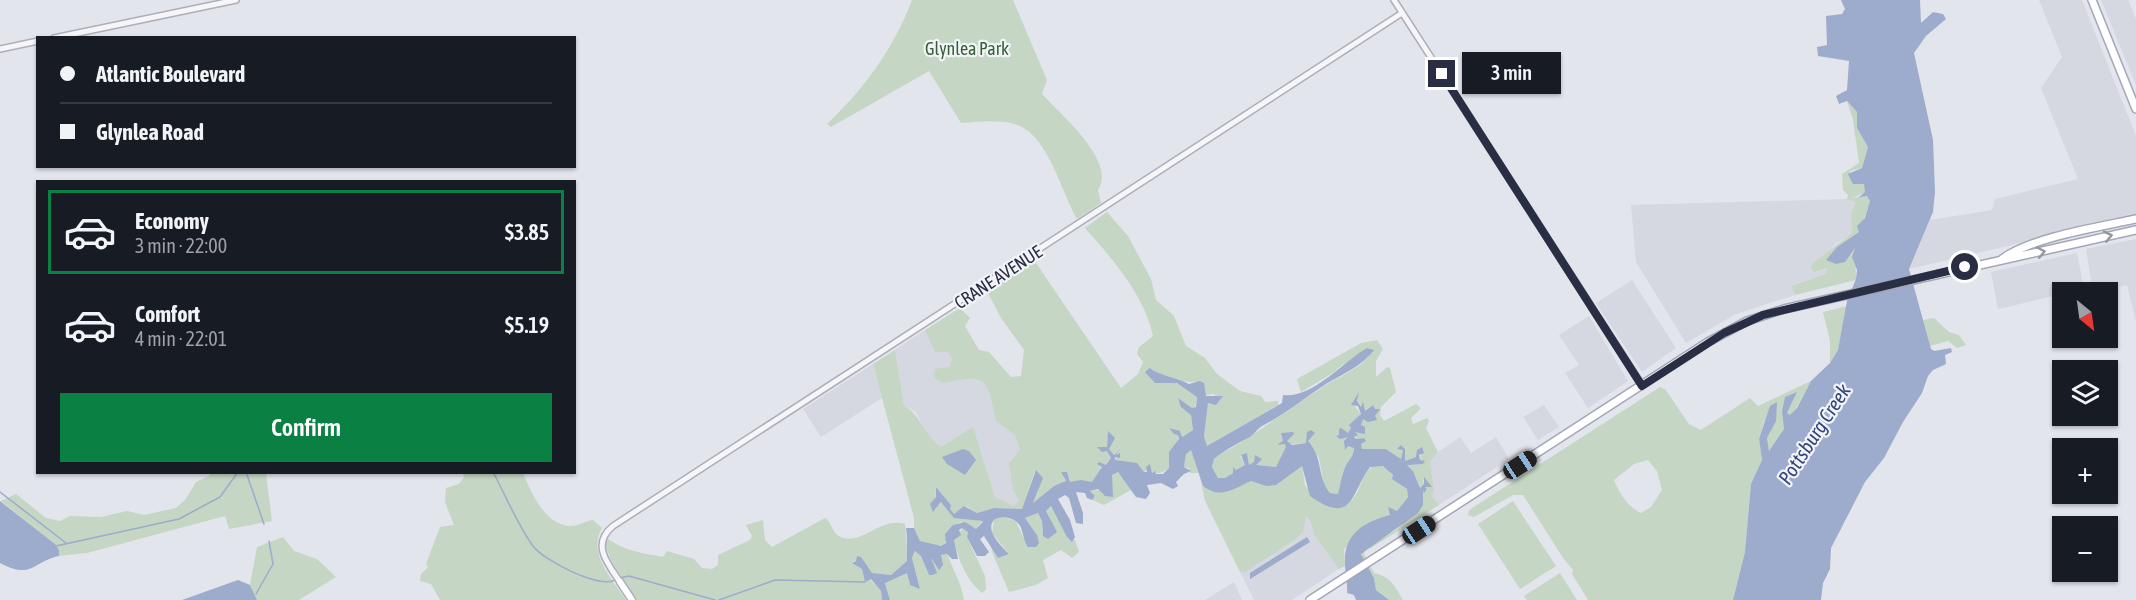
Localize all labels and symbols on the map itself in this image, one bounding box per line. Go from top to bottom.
park label: Glynlea Park [925,38,1009,59]
callout: 3 min [1463,53,1562,95]
route end [1428,60,1455,87]
one-way arrow [2102,230,2112,243]
street label: CRANE AVENUE [950,241,1046,313]
one-way arrow [2036,246,2046,259]
route start [1951,253,1978,280]
north arrow [2052,282,2118,348]
water label: Pottsburg Creek [1773,379,1855,489]
car [1500,448,1540,482]
car [1399,513,1439,547]

